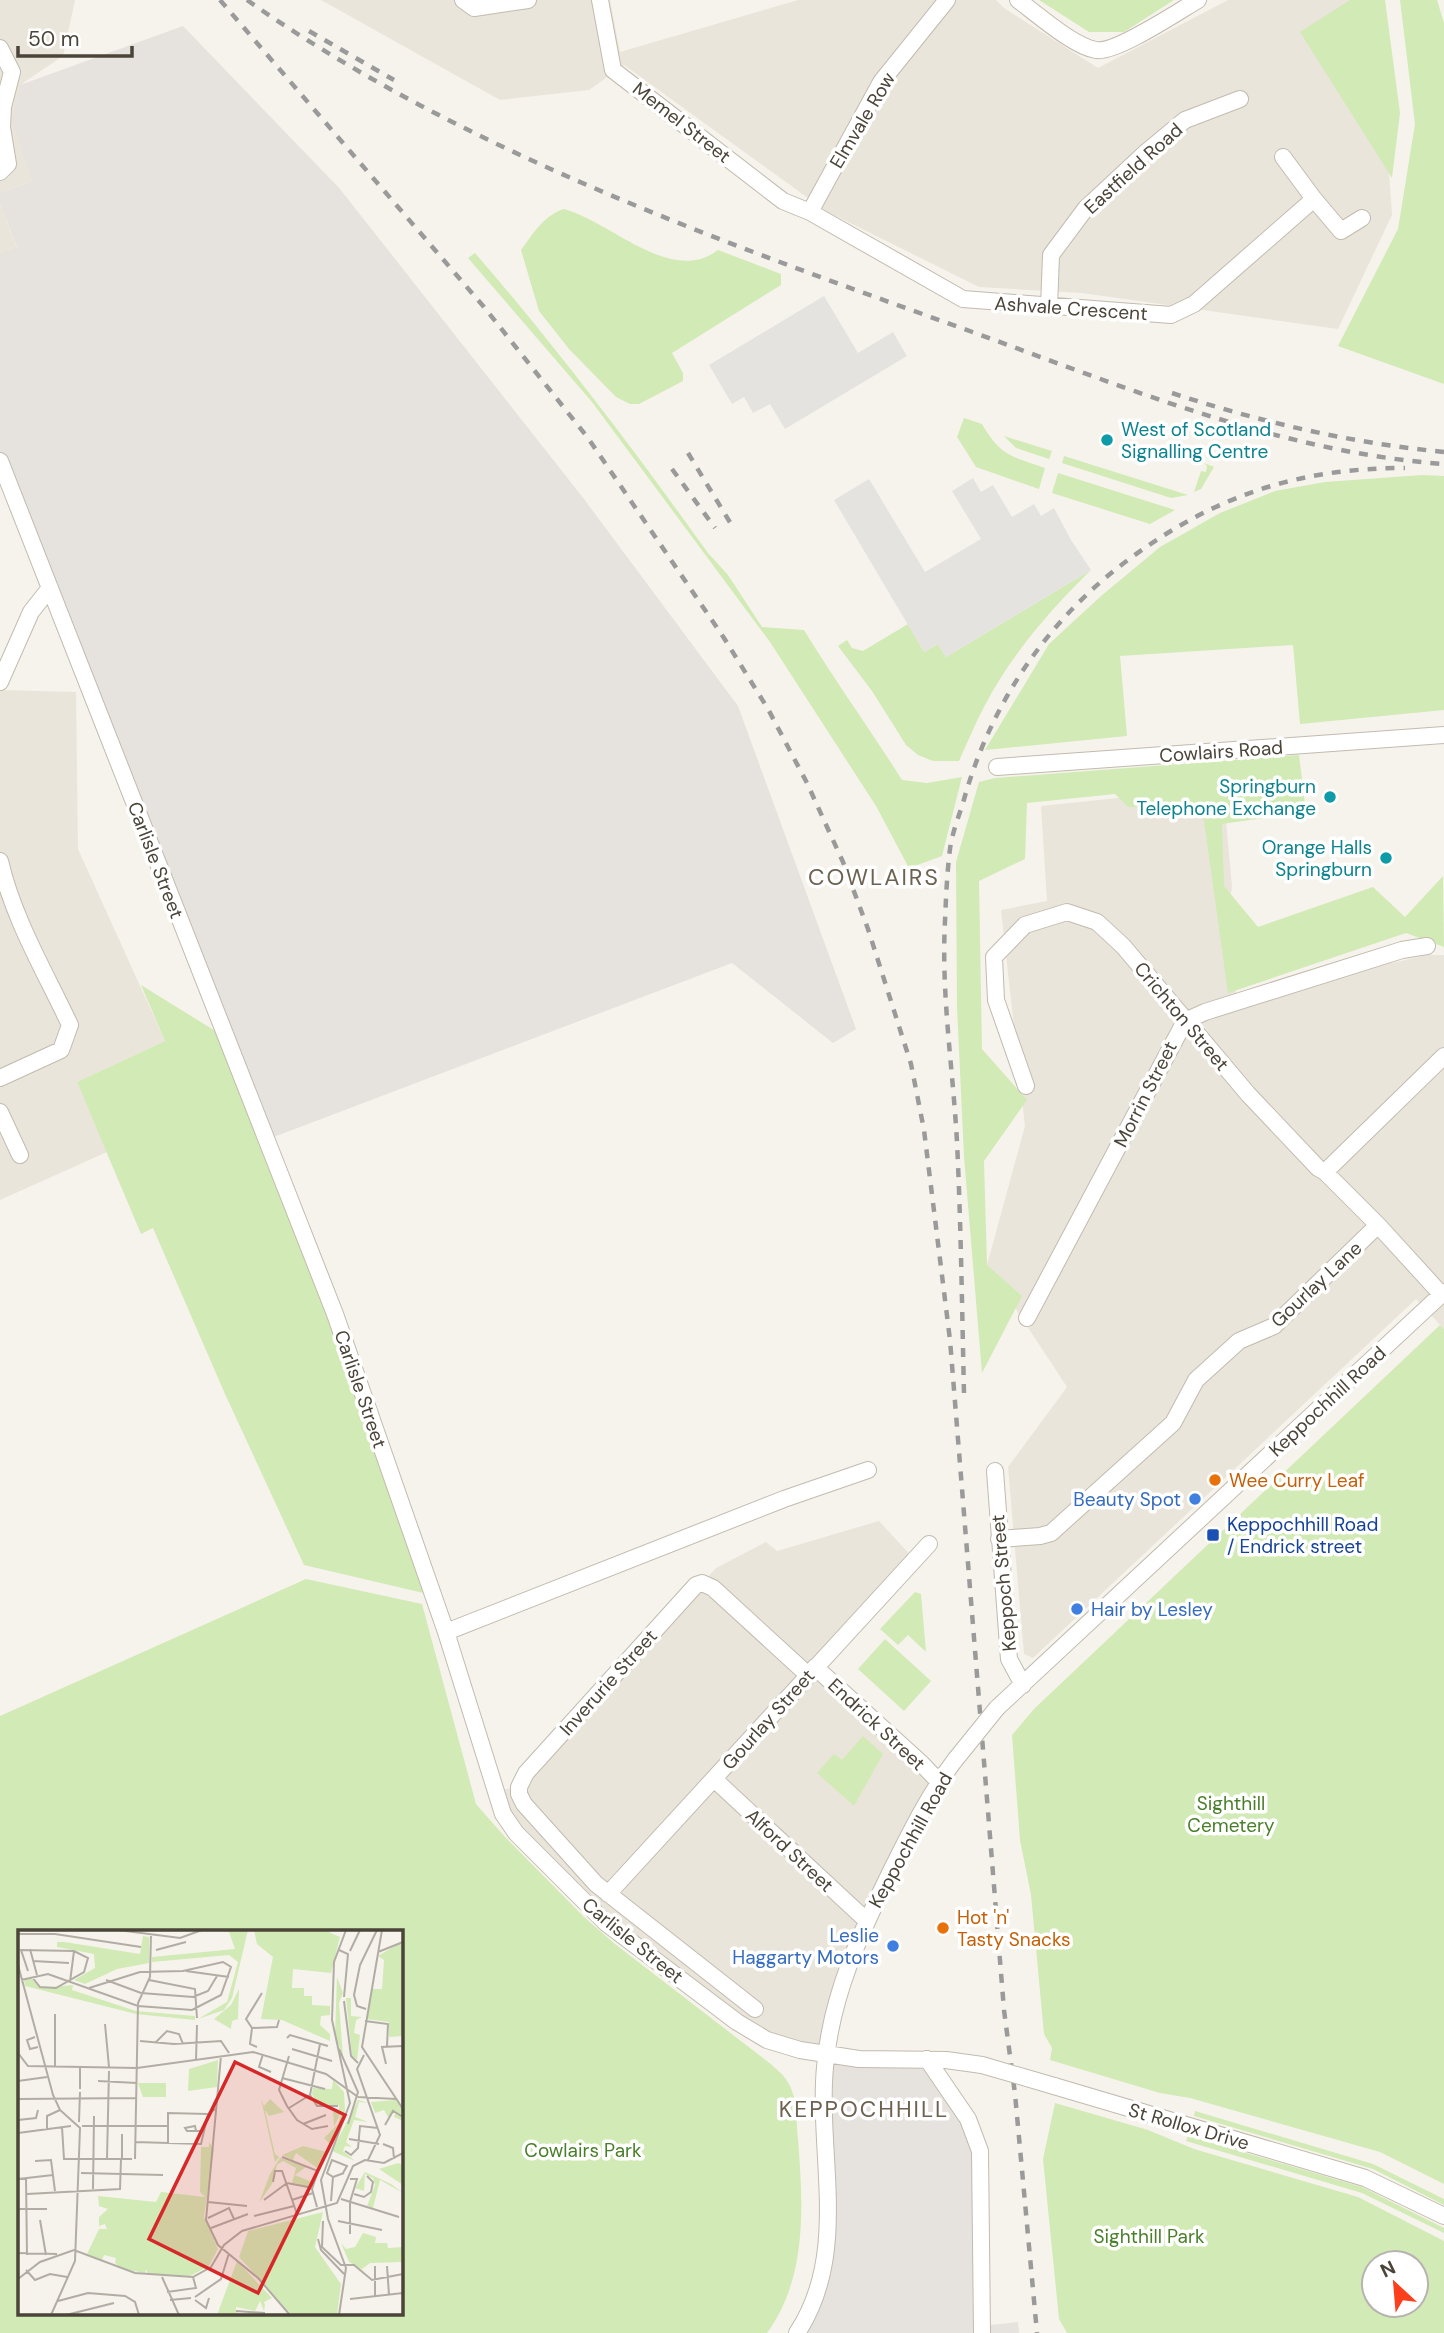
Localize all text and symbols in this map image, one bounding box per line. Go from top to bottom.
scale bar [18,14,131,58]
text: 50 m [28,25,79,53]
street label: Elmvale Row [824,67,901,173]
street label: Memel Street [628,76,736,168]
street label: Eastfield Road [1079,117,1188,219]
street label: Ashvale Crescent [994,291,1148,326]
place label: West of Scotland Signalling Centre [1121,417,1271,464]
marker: West of Scotland Signalling Centre [1099,432,1115,448]
street label: Cowlairs Road [1158,735,1284,768]
place label: Springburn Telephone Exchange [1137,774,1316,821]
marker: Springburn Telephone Exchange [1322,789,1338,805]
street label: Carlisle Street [122,798,189,922]
place label: Orange Halls Springburn [1262,835,1372,882]
marker: Orange Halls Springburn [1378,850,1394,866]
district label: COWLAIRS [808,862,940,892]
street label: Crichton Street [1129,956,1235,1076]
street label: Morrin Street [1108,1037,1183,1151]
street label: Gourlay Lane [1266,1236,1367,1333]
street label: Carlisle Street [329,1327,392,1452]
street label: Keppochhill Road [1263,1341,1391,1462]
place label: Wee Curry Leaf [1229,1468,1364,1493]
marker: Wee Curry Leaf [1207,1472,1223,1488]
place label: Beauty Spot [1073,1487,1181,1512]
marker: Beauty Spot [1187,1491,1203,1507]
place label: Keppochhill Road / Endrick street [1227,1512,1378,1559]
street label: Keppoch Street [985,1514,1022,1652]
marker: Keppochhill Road / Endrick street [1205,1527,1221,1543]
place label: Hair by Lesley [1091,1597,1213,1622]
marker: Hair by Lesley [1069,1601,1085,1617]
street label: Inverurie Street [554,1624,663,1741]
street label: Gourlay Street [716,1664,820,1775]
street label: Endrick Street [823,1673,931,1776]
street label: Keppochhill Road [863,1768,958,1912]
park label: Sighthill Cemetery [1187,1791,1275,1838]
street label: Alford Street [740,1803,839,1898]
street label: Carlisle Street [577,1892,688,1989]
place label: Hot 'n' Tasty Snacks [957,1905,1070,1952]
marker: Hot 'n' Tasty Snacks [935,1920,951,1936]
place label: Leslie Haggarty Motors [732,1923,879,1970]
inset map [18,1930,402,2316]
marker: Leslie Haggarty Motors [885,1938,901,1954]
district label: KEPPOCHHILL [779,2094,949,2124]
street label: St Rollox Drive [1126,2097,1252,2156]
park label: Cowlairs Park [524,2138,642,2163]
park label: Sighthill Park [1093,2224,1205,2249]
north arrow [1360,2249,1430,2319]
text: N [1376,2255,1399,2283]

